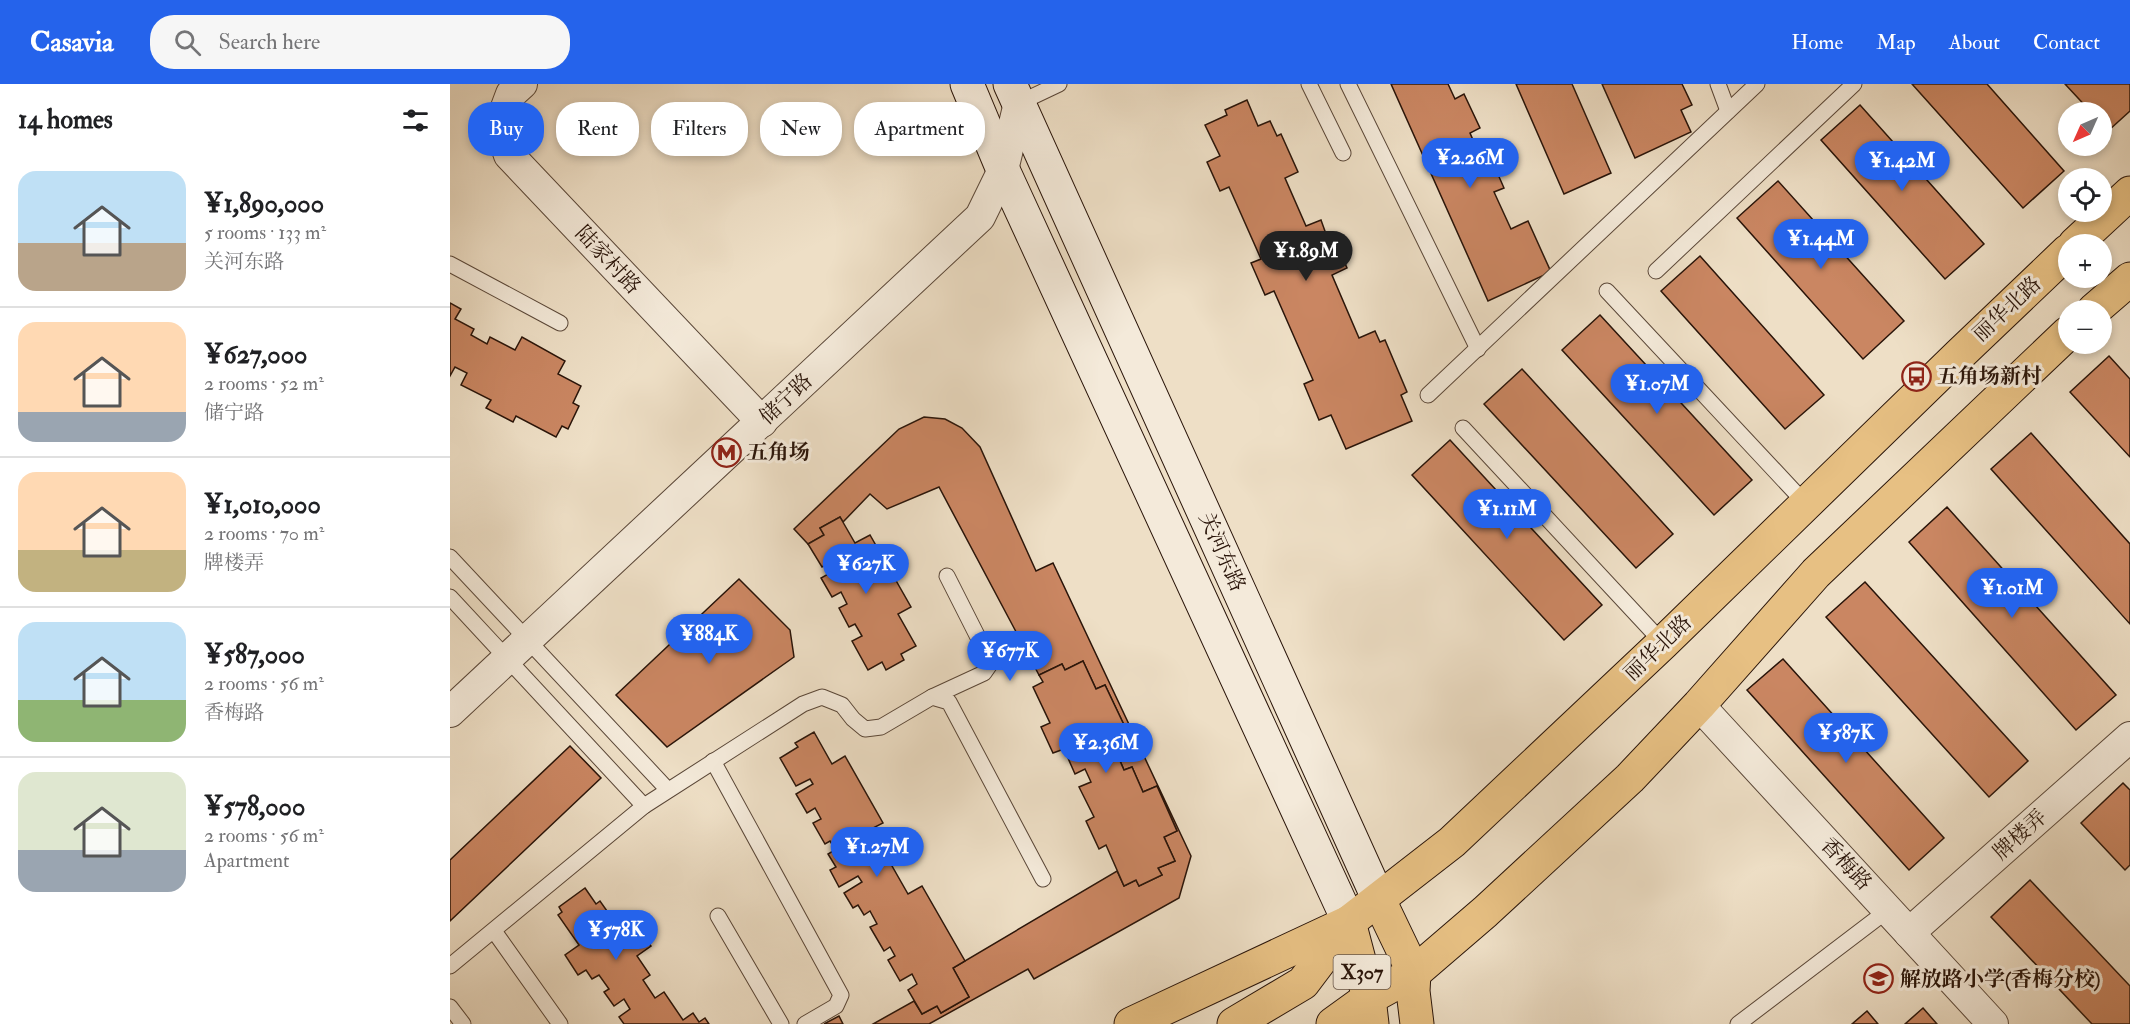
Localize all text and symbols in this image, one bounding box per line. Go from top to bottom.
search box [150,15,570,69]
text: Casavia [30,25,114,60]
icon: search [171,26,204,59]
text: Search here [219,28,320,56]
text: Home [1791,29,1843,56]
text: Map [1876,29,1916,56]
text: About [1949,29,2000,56]
text: Contact [2033,29,2100,56]
chip: Buy [468,102,544,156]
chip: Rent [556,102,639,156]
chip: Filters [651,102,748,156]
chip: New [760,102,842,156]
chip: Apartment [854,102,985,156]
north arrow [2058,102,2112,156]
map controls [2058,102,2112,354]
text: 14 homes [18,104,113,136]
icon: filters [399,104,432,137]
pin: ¥2.26M [1421,138,1519,189]
pin: ¥1.42M [1853,141,1951,192]
text: ¥2.26M [1436,145,1504,170]
text: ¥1.42M [1869,148,1935,173]
button: locate [2058,168,2112,222]
text: ¥1,890,000 [204,188,324,220]
icon: home [66,195,138,267]
pin: ¥1.44M [1772,219,1870,270]
text: 5 rooms · 133 m² [204,220,326,245]
street label: 陆家村路 [569,220,647,300]
text: ¥1.44M [1787,226,1855,251]
pin: ¥1.89M [1257,231,1355,282]
button: + [2058,234,2112,288]
text: ¥1.89M [1273,238,1339,263]
text: 关河东路 [204,249,284,274]
street label: 丽华北路 [1967,270,2047,348]
button: − [2058,300,2112,354]
text: ¥627,000 [204,339,307,371]
icon: home [66,346,138,418]
bus stop icon: 五角场新村 [1900,360,1932,392]
place label: 五角场新村 [1937,363,2042,390]
pin: ¥1.07M [1608,364,1706,415]
street label: 储宁路 [754,368,818,430]
text: 2 rooms · 52 m² [204,371,324,396]
text: ¥1.07M [1625,371,1689,396]
text: 储宁路 [204,400,264,425]
metro station icon: 五角场 [710,436,742,468]
place label: 五角场 [747,439,810,466]
text: ¥1,010,000 [204,489,321,521]
pin: ¥1.11M [1458,489,1556,540]
icon: home [66,496,138,568]
text: ¥1.11M [1477,496,1537,521]
street label: 关河东路 [1193,508,1251,596]
text: 2 rooms · 70 m² [204,521,324,546]
pin: ¥627K [824,544,908,595]
text: 牌楼弄 [204,550,264,575]
text: ¥627K [837,551,895,576]
pin: ¥1.01M [1963,568,2061,619]
text: ¥1.01M [1981,575,2043,600]
street label: 丽华北路 [1618,609,1698,687]
pin: ¥884K [667,614,751,665]
text: ¥884K [680,621,738,646]
pin: ¥677K [968,631,1052,682]
text: ¥677K [981,638,1039,663]
text: ¥587,000 [204,639,305,671]
icon: home [66,646,138,718]
text: 2 rooms · 56 m² [204,671,324,696]
text: 香梅路 [204,700,264,725]
pin: ¥587K [1804,713,1888,764]
text: ¥587K [1818,720,1874,745]
pin: ¥2.36M [1057,723,1155,774]
text: ¥2.36M [1073,730,1139,755]
text: ¥578,000 [204,791,305,823]
icon: home [66,796,138,868]
street label: 牌楼弄 [1988,804,2052,866]
text: 2 rooms · 56 m² [204,823,324,848]
pin: ¥1.27M [828,827,926,878]
street label: 香梅路 [1815,832,1877,896]
text: ¥1.27M [845,834,909,859]
text: Apartment [204,848,289,873]
pin: ¥578K [574,910,658,961]
text: ¥578K [588,917,644,942]
road number: X307 [1334,955,1390,989]
school or university icon: 解放路小学(香梅分校) [1863,963,1895,995]
place label: 解放路小学(香梅分校) [1900,966,2100,993]

